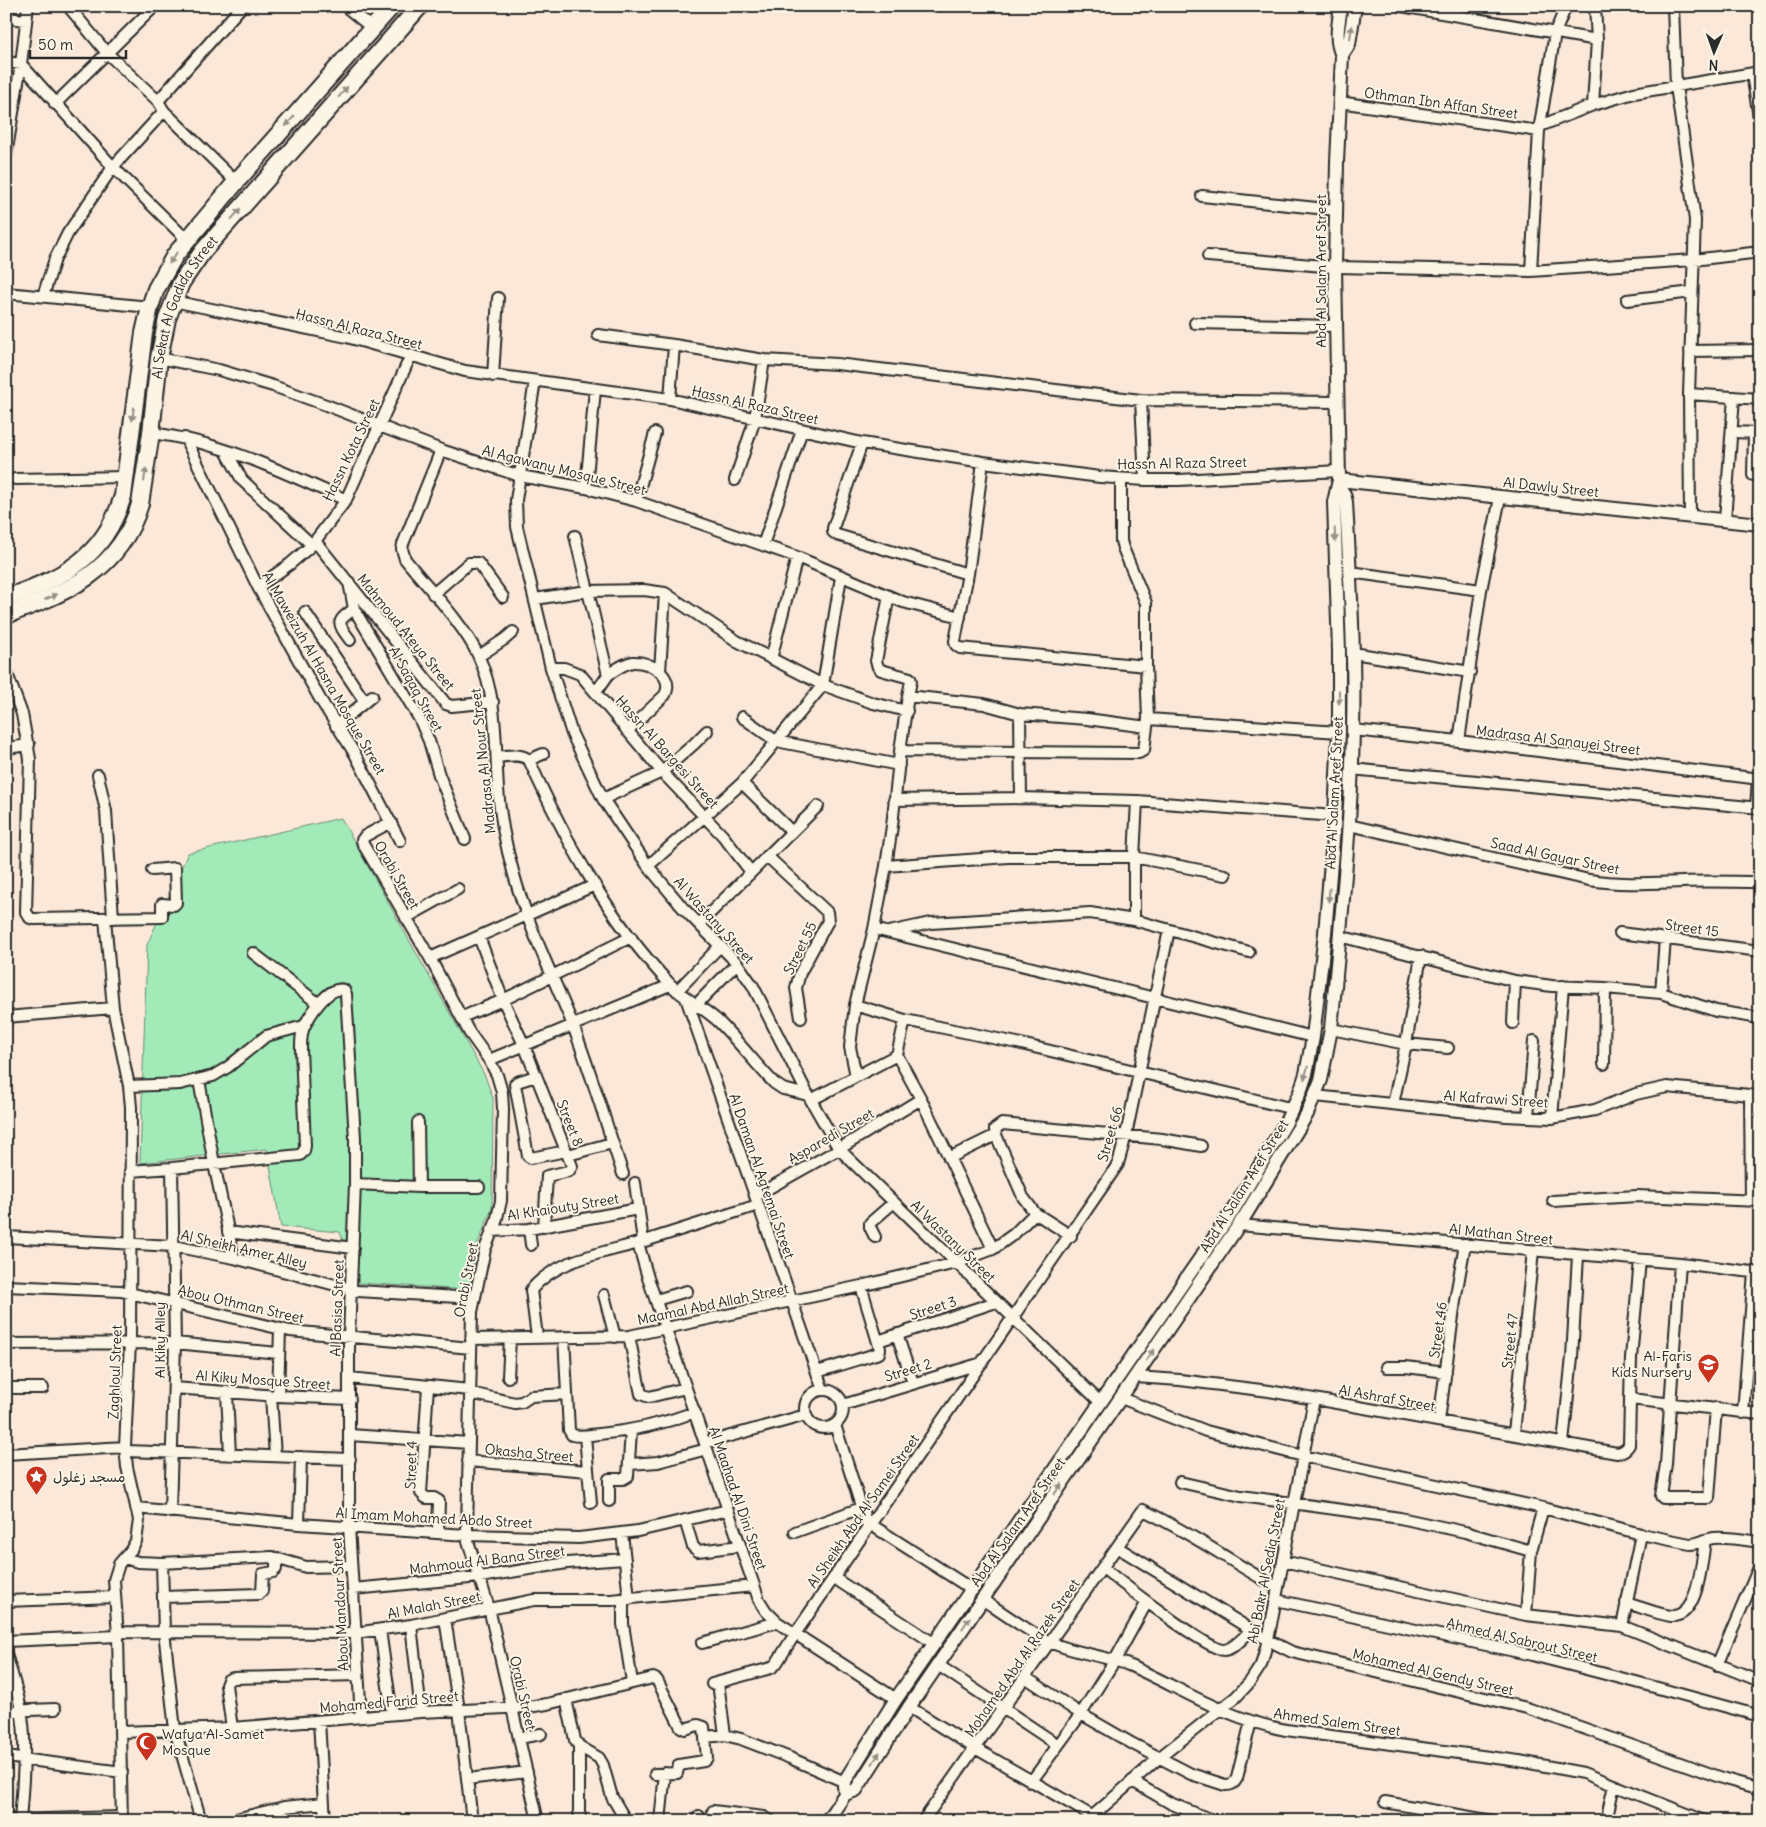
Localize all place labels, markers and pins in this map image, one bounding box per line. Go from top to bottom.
place label: Al-Faris Kids Nursery [1611,1347,1692,1381]
school or university icon: Al-Faris Kids Nursery [1696,1352,1720,1383]
place icon: مسجد زغلول [25,1465,49,1496]
place label: مسجد زغلول [53,1468,125,1487]
place label: Wafya Al-Samet Mosque [162,1725,264,1759]
mosque icon: Wafya Al-Samet Mosque [134,1730,158,1761]

